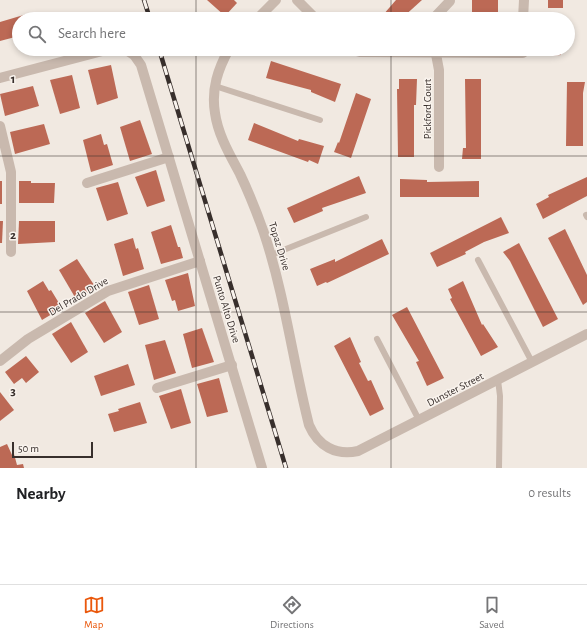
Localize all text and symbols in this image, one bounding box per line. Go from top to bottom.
search box [12,12,575,56]
icon: search [26,23,48,45]
text: Search here [58,26,126,41]
text: 1 [11,73,15,86]
street label: Pickford Court [422,78,433,139]
street label: Topaz Drive [267,221,292,272]
text: 2 [10,229,16,242]
street label: Punto Alto Drive [211,274,242,344]
street label: Del Prado Drive [47,275,110,318]
street label: Dunster Street [425,370,486,408]
text: 3 [10,385,16,398]
scale bar [12,440,93,459]
text: 50 m [18,443,39,454]
text: Nearby [16,485,66,502]
text: 0 results [528,487,571,500]
tab: Map [83,594,105,631]
tab: Directions [270,594,314,631]
tab: Saved [479,594,504,631]

